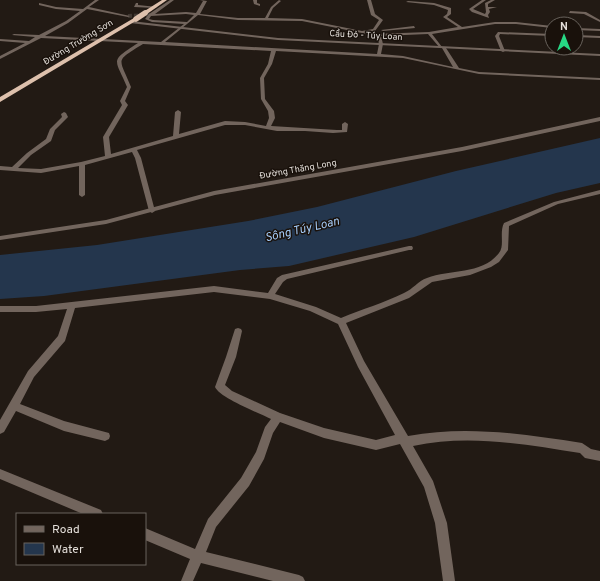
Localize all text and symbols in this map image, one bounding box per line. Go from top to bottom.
north arrow [544,16,584,56]
street label: Đường Trường Sơn [41,17,115,68]
text: N [560,20,568,34]
street label: Cầu Đỏ - Túy Loan [329,27,403,43]
street label: Đường Thăng Long [259,157,337,182]
water label: Sông Túy Loan [263,214,341,246]
legend [16,513,146,565]
text: Road [52,522,80,538]
text: Water [52,542,84,558]

